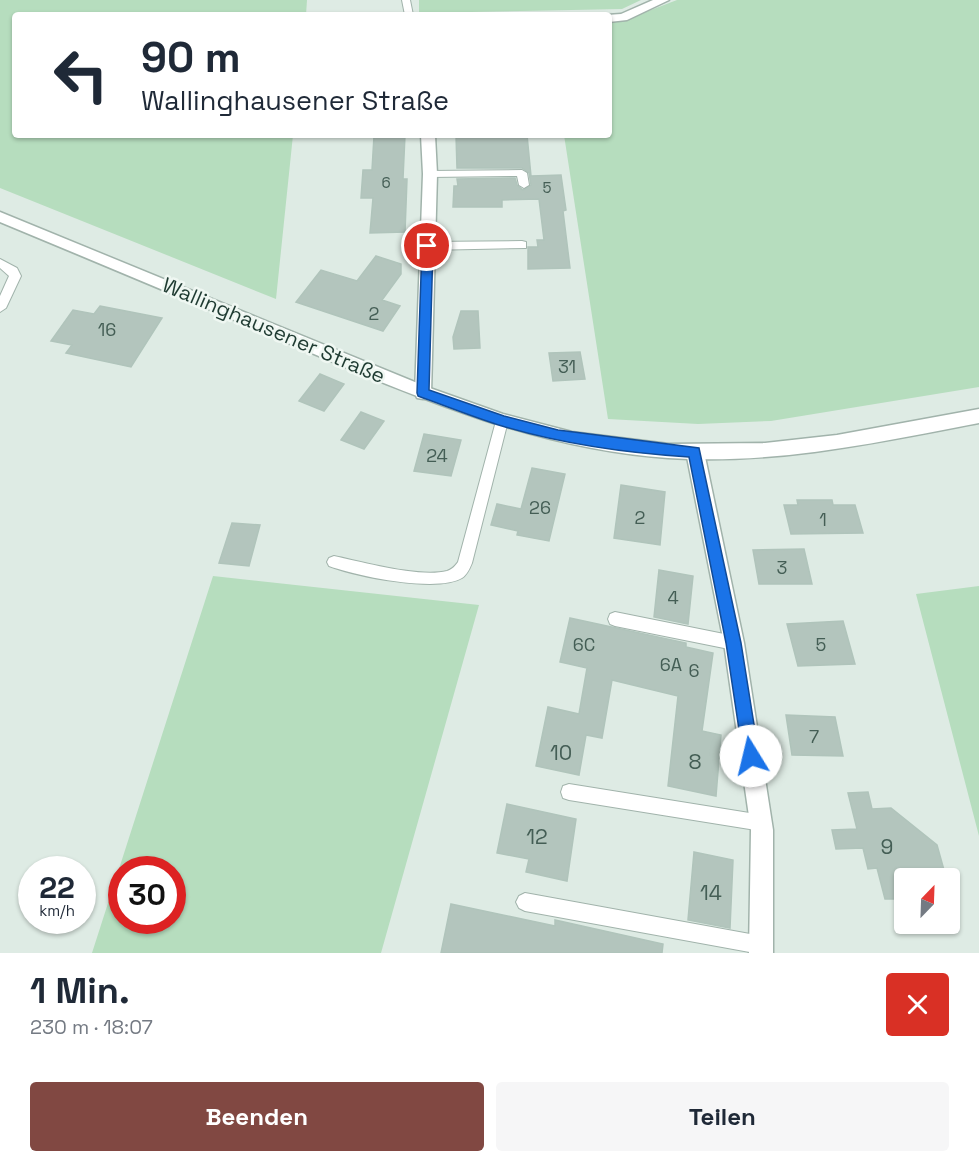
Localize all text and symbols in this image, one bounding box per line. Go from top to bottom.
text: 90 m [141,31,241,84]
icon: left [42,36,120,114]
text: Wallinghausener Straße [141,83,449,118]
house number: 6 [381,173,391,192]
house number: 5 [543,178,552,197]
pin [401,220,452,271]
icon: arrive [410,229,443,262]
street label: Wallinghausener Straße [159,271,389,389]
house number: 2 [369,302,379,325]
house number: 16 [98,318,116,341]
house number: 31 [558,355,576,378]
house number: 24 [426,444,448,467]
house number: 26 [529,496,551,519]
house number: 2 [635,506,645,529]
house number: 1 [819,508,827,531]
house number: 3 [777,556,787,579]
house number: 4 [667,586,679,609]
house number: 6C [573,633,595,656]
house number: 5 [816,633,826,656]
house number: 6A [660,653,682,676]
house number: 6 [688,659,700,682]
position arrow [719,724,783,788]
house number: 7 [809,725,819,748]
house number: 10 [550,739,572,766]
house number: 8 [688,748,702,775]
house number: 12 [526,823,548,850]
house number: 9 [881,833,893,860]
speed limit sign: 30 [108,856,186,934]
text: 22 [39,868,75,907]
north arrow [894,868,960,934]
map controls [894,868,960,934]
house number: 14 [700,879,722,906]
text: km/h [39,901,75,920]
text: 1 Min. [30,968,130,1014]
button: close [886,973,949,1036]
text: 230 m · 18:07 [30,1014,153,1040]
button: Beenden [30,1082,484,1151]
button: Teilen [496,1082,949,1151]

